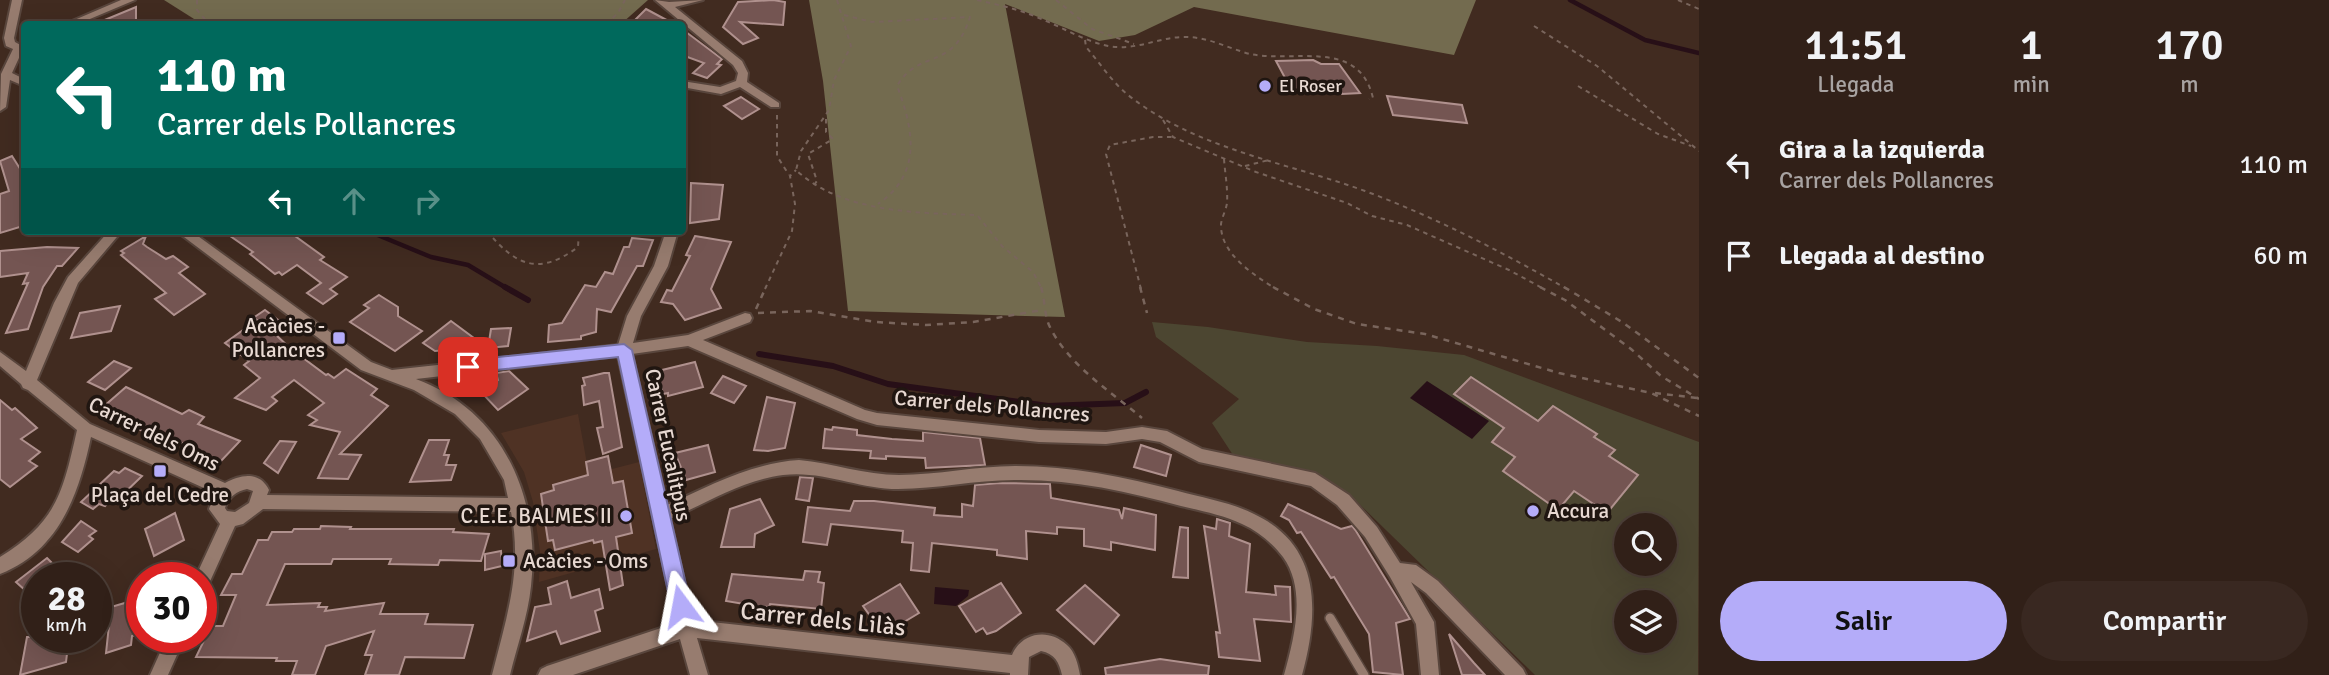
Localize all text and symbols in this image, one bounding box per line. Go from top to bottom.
text: 11:51 [1805,20,1907,71]
text: 1 [2020,20,2043,71]
text: 170 [2155,20,2223,71]
text: 110 m [157,45,287,105]
icon: left [42,49,133,140]
text: Llegada [1817,70,1895,99]
text: min [2013,70,2050,99]
text: m [2180,70,2199,99]
place label: El Roser [1279,75,1342,97]
marker: El Roser [1257,78,1273,94]
text: Carrer dels Pollancres [157,105,456,144]
text: Gira a la izquierda [1779,134,1985,166]
icon: left [1720,146,1758,184]
text: 110 m [2239,149,2308,181]
text: Carrer dels Pollancres [1779,166,1994,195]
icon: left [262,182,300,220]
icon: ahead [335,182,373,220]
icon: right [408,182,446,220]
icon: arrive [1720,237,1758,275]
text: Llegada al destino [1779,240,1985,272]
text: 60 m [2253,240,2308,272]
place label: Acàcies - Pollancres [232,313,325,363]
marker: Acàcies - Pollancres [331,330,347,346]
pin [438,337,498,397]
icon: arrive [449,348,487,386]
street label: Carrer Eucalitpus [639,366,697,524]
street label: Carrer dels Pollancres [893,385,1091,427]
street label: Carrer dels Oms [84,391,224,477]
marker: Plaça del Cedre [152,463,168,479]
place label: Plaça del Cedre [91,482,229,508]
place label: Accura [1547,498,1609,524]
place label: C.E.E. BALMES II [461,503,612,529]
marker: Accura [1525,503,1541,519]
marker: C.E.E. BALMES II [618,508,634,524]
map controls [1614,513,1677,653]
button: search [1614,513,1677,576]
place label: Acàcies - Oms [523,548,648,574]
marker: Acàcies - Oms [501,553,517,569]
speed limit sign: 30 [126,562,217,653]
position arrow [644,569,718,643]
text: 28 [48,577,85,620]
button: Salir [1720,581,2007,661]
button: Compartir [2021,581,2308,661]
button: layers [1614,590,1677,653]
street label: Carrer dels Lilàs [739,595,907,643]
text: km/h [46,614,87,636]

